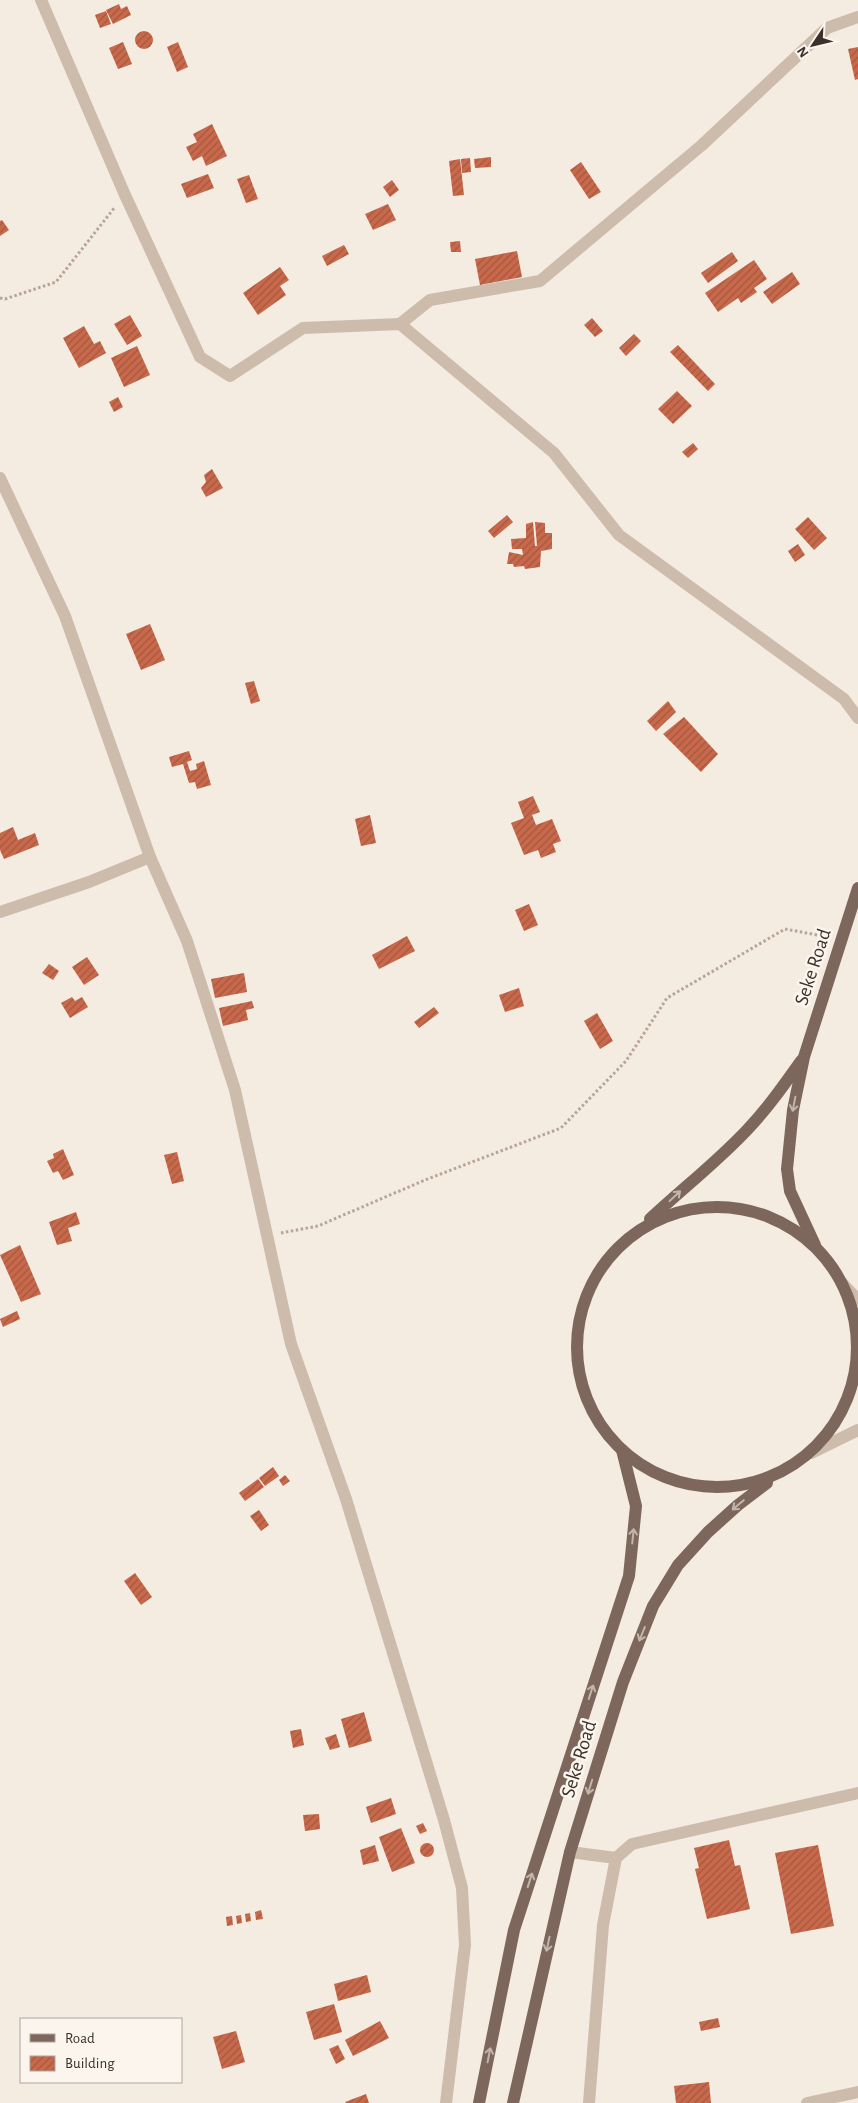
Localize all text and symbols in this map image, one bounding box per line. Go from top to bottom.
north arrow [788,20,838,70]
text: N [795,44,812,60]
street label: Seke Road [791,926,835,1008]
one-way arrow [789,1096,799,1112]
one-way arrow [669,1190,682,1202]
one-way arrow [732,1499,745,1510]
one-way arrow [628,1528,638,1544]
one-way arrow [637,1626,646,1641]
one-way arrow [587,1685,596,1701]
street label: Seke Road [558,1718,600,1800]
one-way arrow [585,1779,594,1795]
one-way arrow [526,1873,536,1889]
one-way arrow [543,1936,552,1952]
legend [20,2018,182,2083]
text: Road [65,2031,95,2046]
one-way arrow [485,2048,494,2064]
text: Building [65,2056,115,2071]

